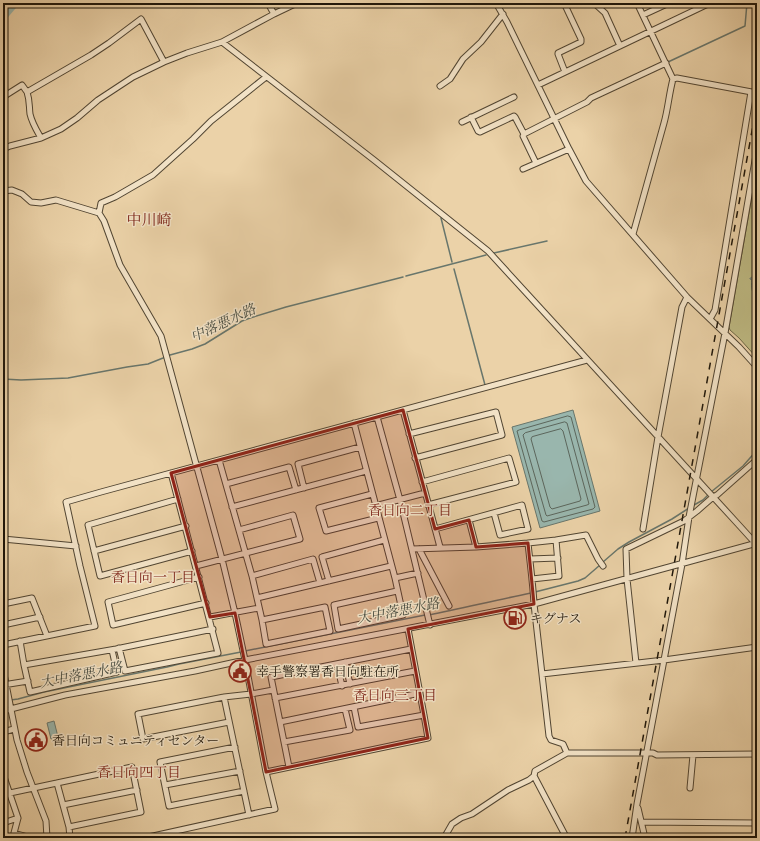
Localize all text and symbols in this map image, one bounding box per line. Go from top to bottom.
district label: 中川崎 [126,211,172,229]
water label: 中落悪水路 [188,300,259,345]
district label: 香日向二丁目 [368,502,452,519]
district label: 香日向一丁目 [111,569,195,586]
water label: 大中落悪水路 [355,594,442,627]
fuel station icon: キグナス [502,605,528,631]
place label: キグナス [530,611,581,626]
water label: 大中落悪水路 [38,658,125,691]
public building icon: 幸手警察署香日向駐在所 [227,658,253,684]
place label: 幸手警察署香日向駐在所 [256,664,399,679]
district label: 香日向三丁目 [353,687,437,704]
public building icon: 香日向コミュニティセンター [23,727,49,753]
place label: 香日向コミュニティセンター [52,733,219,748]
district label: 香日向四丁目 [97,764,181,781]

